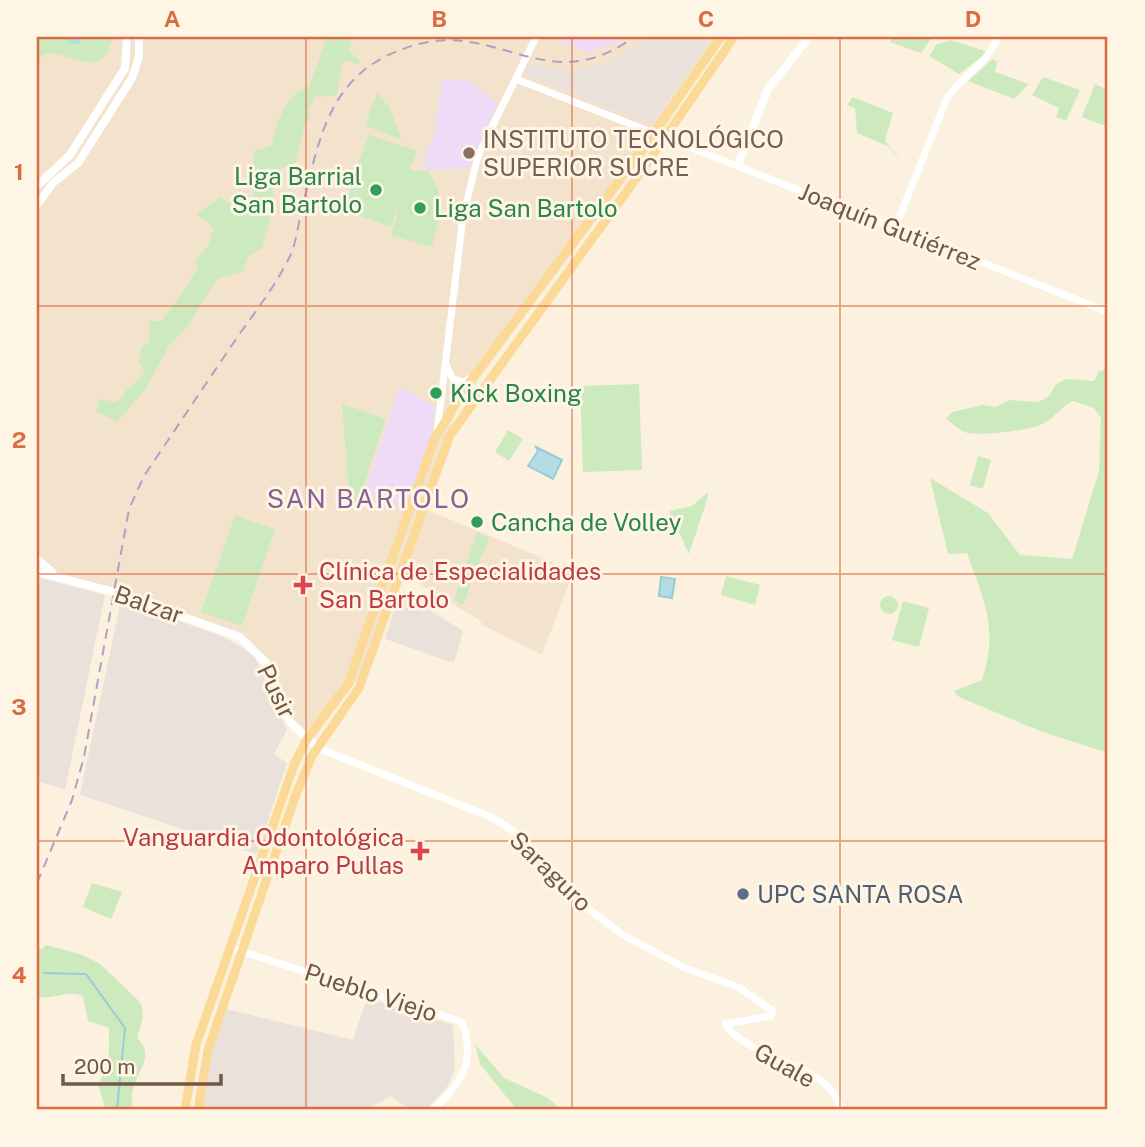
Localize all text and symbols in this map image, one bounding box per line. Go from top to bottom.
text: A [164,5,181,32]
text: B [431,5,447,32]
text: C [698,5,714,32]
text: D [965,5,981,32]
place label: INSTITUTO TECNOLÓGICO SUPERIOR SUCRE [483,125,784,181]
marker: INSTITUTO TECNOLÓGICO SUPERIOR SUCRE [461,145,477,161]
text: 1 [14,158,24,185]
place label: Liga Barrial San Bartolo [232,162,362,218]
street label: Joaquín Gutiérrez [795,177,985,275]
marker: Liga Barrial San Bartolo [368,182,384,198]
place label: Liga San Bartolo [434,194,618,222]
marker: Liga San Bartolo [412,200,428,216]
place label: Kick Boxing [450,379,582,407]
marker: Kick Boxing [428,385,444,401]
text: 2 [12,426,26,453]
district label: SAN BARTOLO [267,483,471,514]
place label: Cancha de Volley [491,508,682,536]
marker: Cancha de Volley [469,514,485,530]
place label: Clínica de Especialidades San Bartolo [319,557,601,613]
marker: Clínica de Especialidades San Bartolo [293,575,313,595]
street label: Balzar [111,579,187,629]
street label: Pusir [252,659,302,723]
text: 3 [11,693,27,720]
place label: Vanguardia Odontológica Amparo Pullas [123,823,404,879]
street label: Saraguro [504,825,598,917]
marker: Vanguardia Odontológica Amparo Pullas [410,841,430,861]
place label: UPC SANTA ROSA [757,880,964,908]
marker: UPC SANTA ROSA [735,886,751,902]
street label: Pueblo Viejo [301,957,441,1027]
text: 4 [11,961,27,988]
street label: Guale [750,1037,820,1093]
scale bar [63,1042,220,1086]
text: 200 m [74,1054,135,1079]

